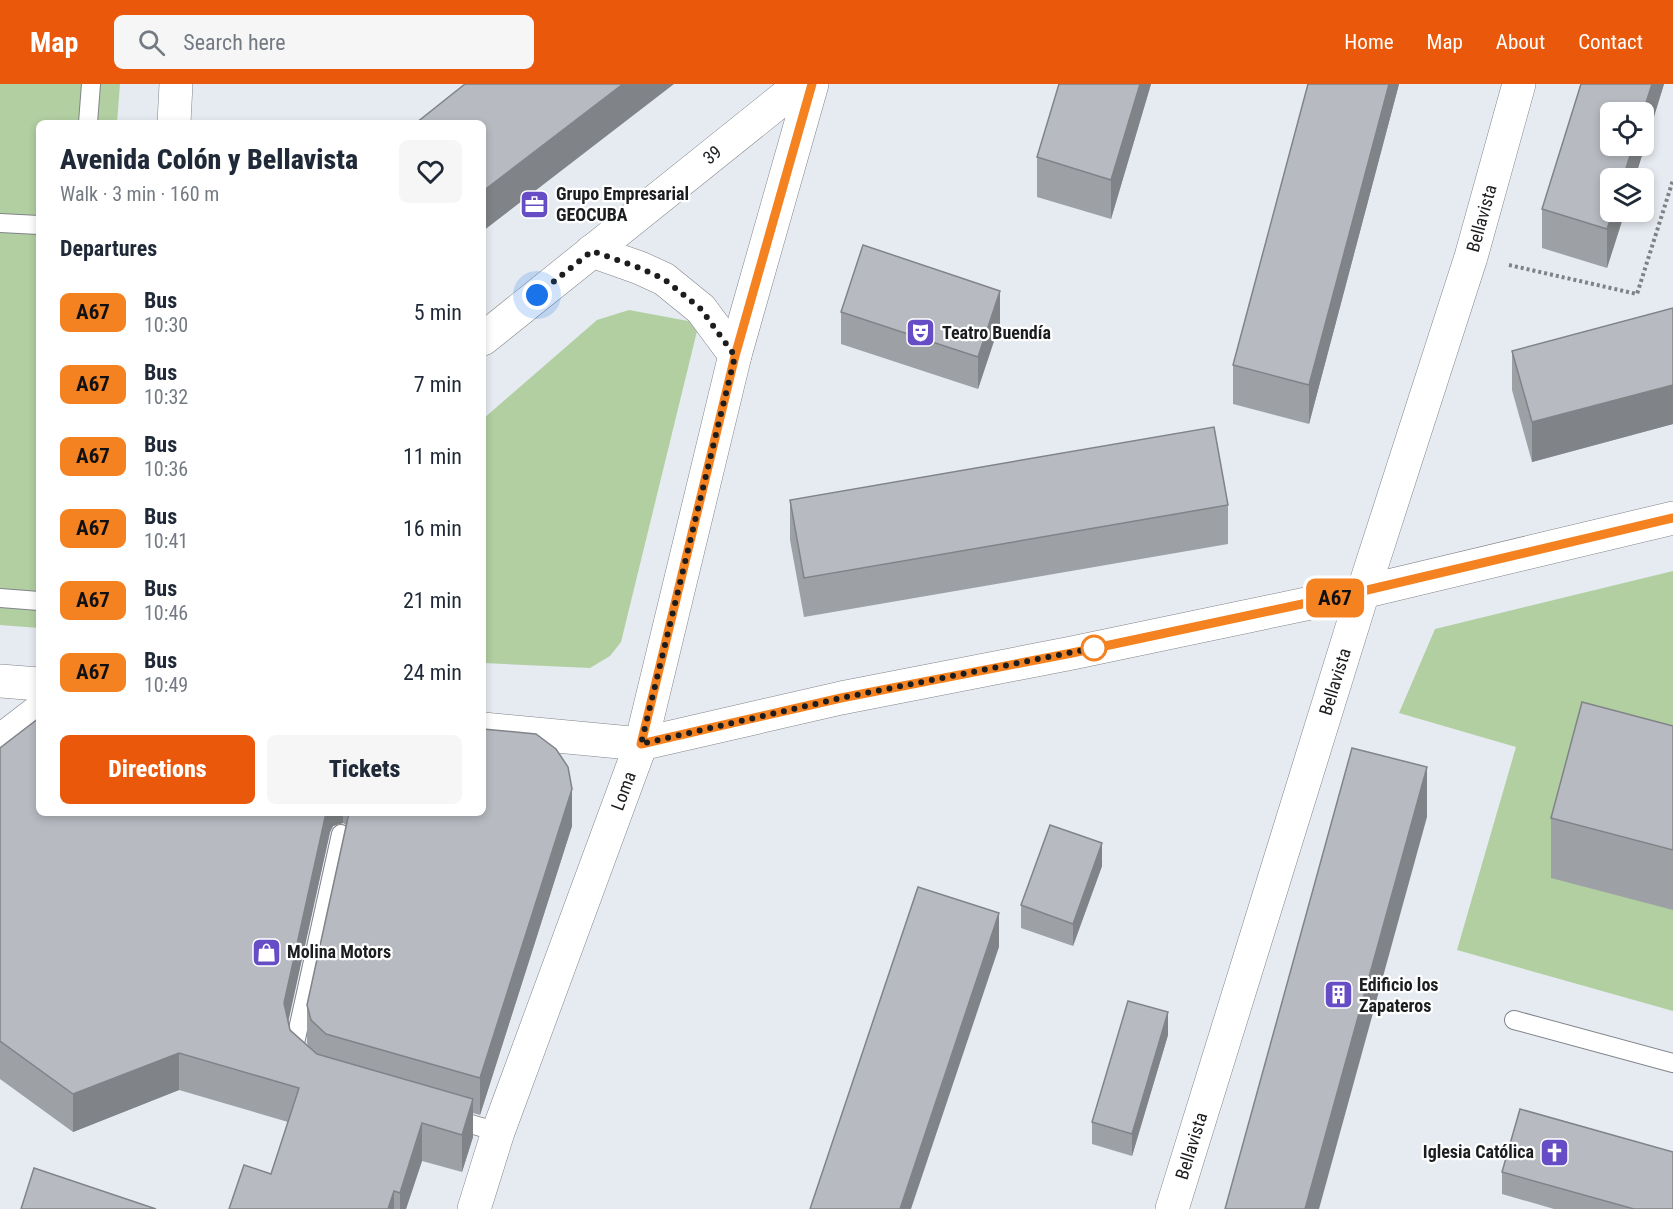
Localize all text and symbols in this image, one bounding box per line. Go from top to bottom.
search box [114,15,534,69]
text: Map [30,26,78,59]
icon: search [135,26,168,59]
text: Search here [183,30,286,55]
text: Home [1344,30,1394,54]
text: Map [1427,30,1463,54]
text: About [1496,30,1545,54]
text: Contact [1578,30,1643,54]
map controls [1600,102,1654,222]
button: locate [1600,102,1654,156]
button: heart [399,140,462,203]
street label: 39 [699,141,726,168]
text: Avenida Colón y Bellavista [60,143,358,176]
button: layers [1600,168,1654,222]
text: Walk · 3 min · 160 m [60,182,219,206]
street label: Bellavista [1462,182,1501,254]
place label: Grupo Empresarial GEOCUBA [556,183,689,225]
office icon: Grupo Empresarial GEOCUBA [519,188,551,220]
text: Departures [60,236,157,261]
your location [522,280,552,310]
text: Bus [144,288,177,313]
text: A67 [76,300,110,324]
text: 5 min [414,300,462,325]
text: 10:30 [144,313,188,337]
theatre icon: Teatro Buendía [905,317,937,349]
place label: Teatro Buendía [942,322,1051,343]
text: Bus [144,360,177,385]
text: A67 [76,372,110,396]
text: 7 min [414,372,462,397]
text: 10:32 [144,385,188,409]
text: Bus [144,432,177,457]
text: A67 [76,444,110,468]
text: 11 min [403,444,462,469]
text: 10:36 [144,457,188,481]
text: Bus [144,504,177,529]
text: A67 [76,516,110,540]
text: 16 min [403,516,462,541]
text: 10:41 [144,529,188,553]
text: Bus [144,576,177,601]
line badge: A67 [1300,578,1370,618]
text: A67 [1318,586,1352,610]
text: A67 [76,588,110,612]
text: 21 min [403,588,462,613]
text: 10:46 [144,601,188,625]
unlabelled marker [1081,635,1107,661]
street label: Bellavista [1315,645,1355,718]
text: Bus [144,648,177,673]
text: A67 [76,660,110,684]
text: 24 min [403,660,462,685]
text: 10:49 [144,673,188,697]
button: Directions [60,735,255,804]
button: Tickets [267,735,462,804]
street label: Loma [606,769,640,813]
shop icon: Molina Motors [250,936,282,968]
place label: Molina Motors [287,941,391,962]
place label: Edificio los Zapateros [1359,974,1439,1016]
building icon: Edificio los Zapateros [1322,979,1354,1011]
street label: Bellavista [1171,1110,1211,1182]
church icon: Iglesia Católica [1539,1136,1571,1168]
place label: Iglesia Católica [1423,1141,1534,1162]

